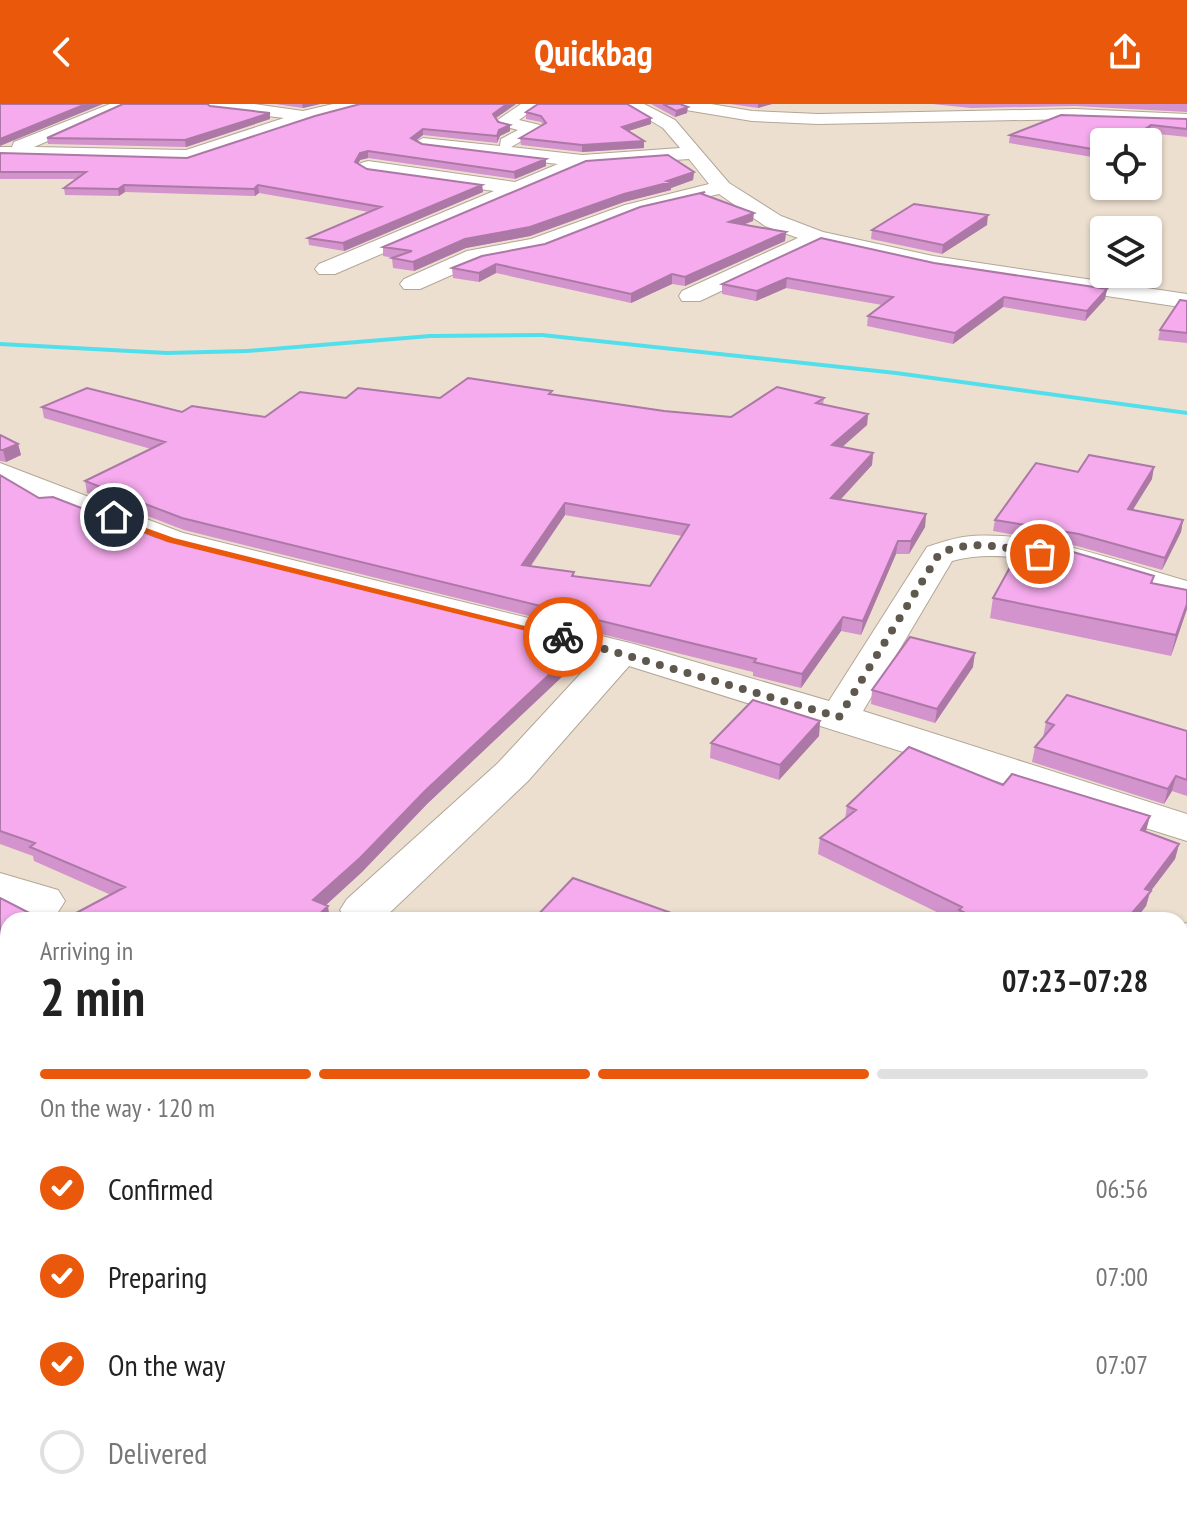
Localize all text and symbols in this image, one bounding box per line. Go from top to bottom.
text: Quickbag [534,29,653,76]
icon: back [40,30,84,74]
icon: share [1103,30,1147,74]
map controls [1090,128,1162,288]
button: locate [1090,128,1162,200]
button: layers [1090,216,1162,288]
pin [80,483,148,551]
icon: home [92,495,136,539]
pin [1006,520,1074,588]
icon: bag [1018,532,1062,576]
courier [523,597,603,677]
icon: bike [541,615,585,659]
text: Arriving in [40,934,133,967]
text: 07:23–07:28 [1002,961,1148,1000]
text: 2 min [40,963,145,1030]
text: On the way · 120 m [40,1091,215,1124]
icon: check [40,1166,84,1210]
text: Confirmed [108,1169,213,1208]
text: 06:56 [1096,1172,1148,1205]
icon: check [40,1254,84,1298]
text: Preparing [108,1257,207,1296]
text: 07:00 [1096,1260,1148,1293]
icon: check [40,1342,84,1386]
text: On the way [108,1345,225,1384]
text: 07:07 [1096,1348,1148,1381]
text: Delivered [108,1433,207,1472]

